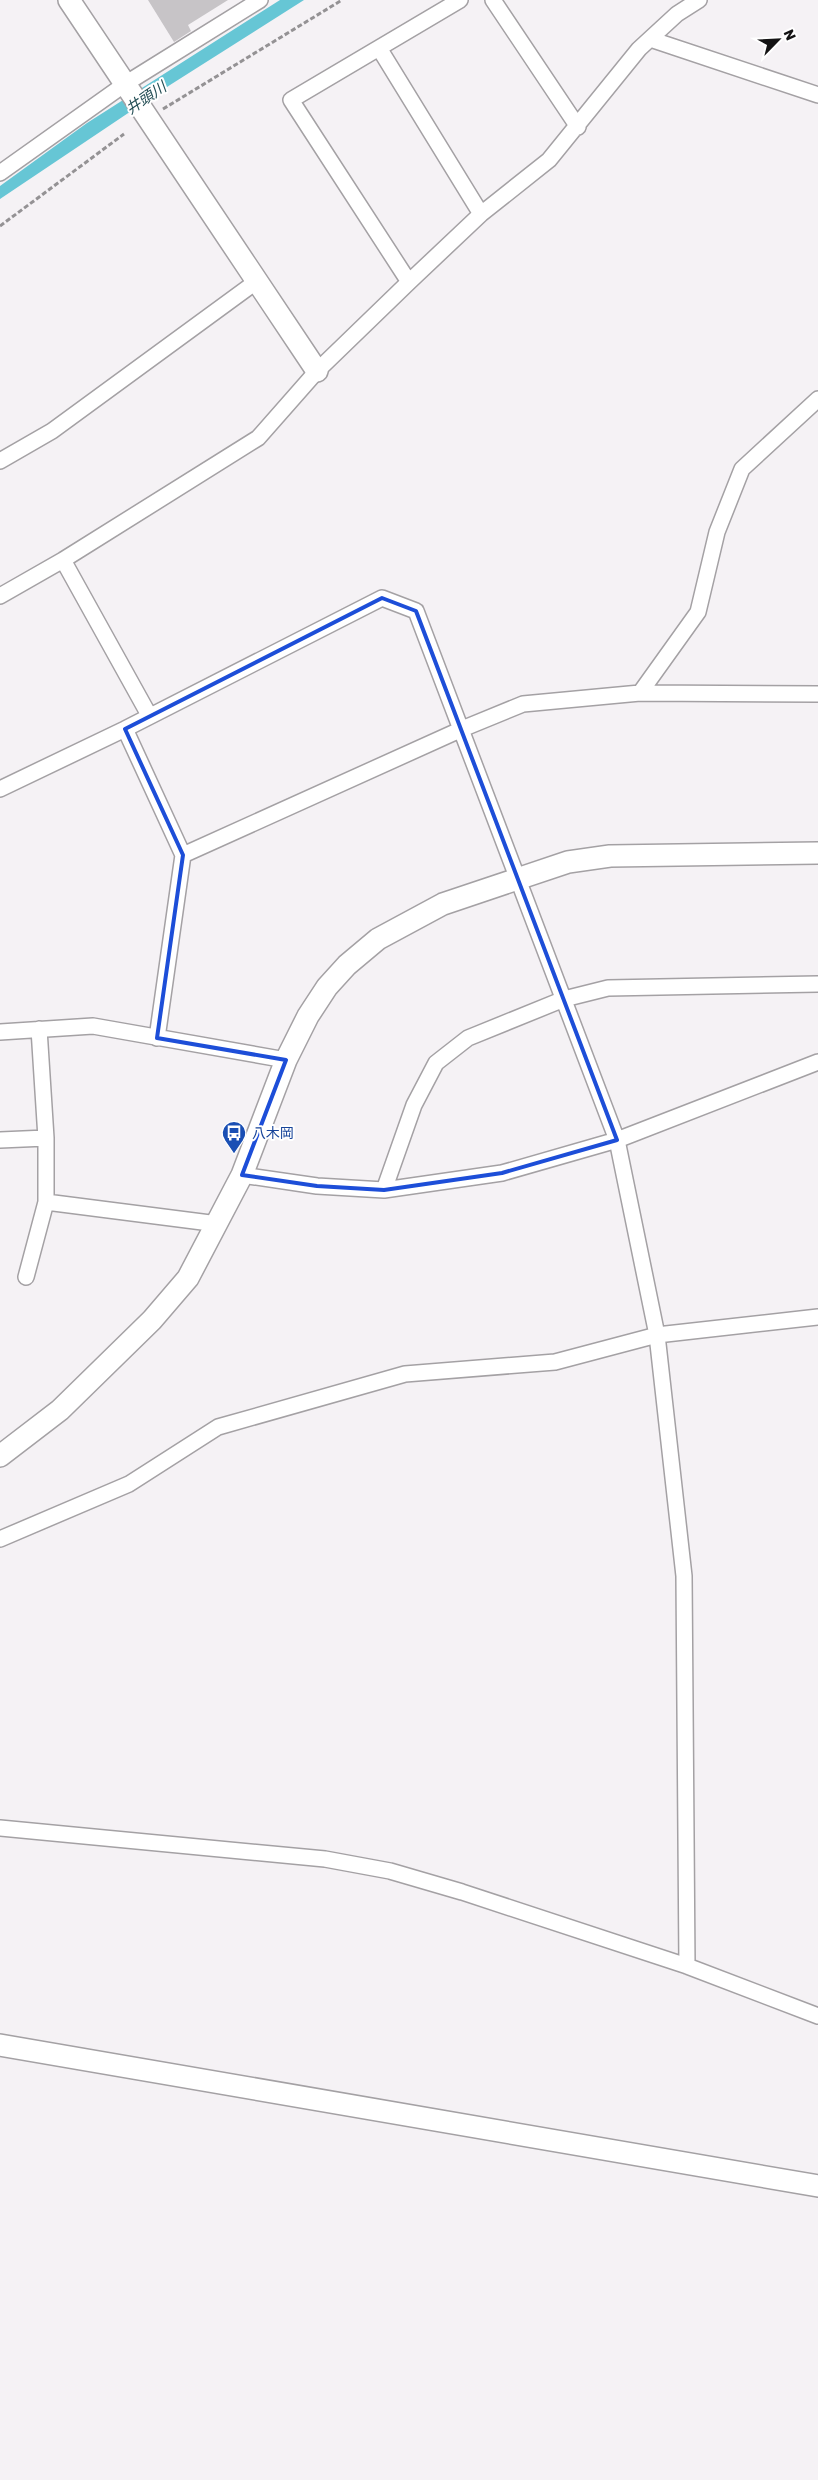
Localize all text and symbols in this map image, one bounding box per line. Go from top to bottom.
north arrow [753,15,803,65]
text: N [780,27,799,43]
water label: 井頭川 [122,77,171,118]
bus stop icon: 八木岡 [221,1120,247,1154]
place label: 八木岡 [252,1125,294,1142]

